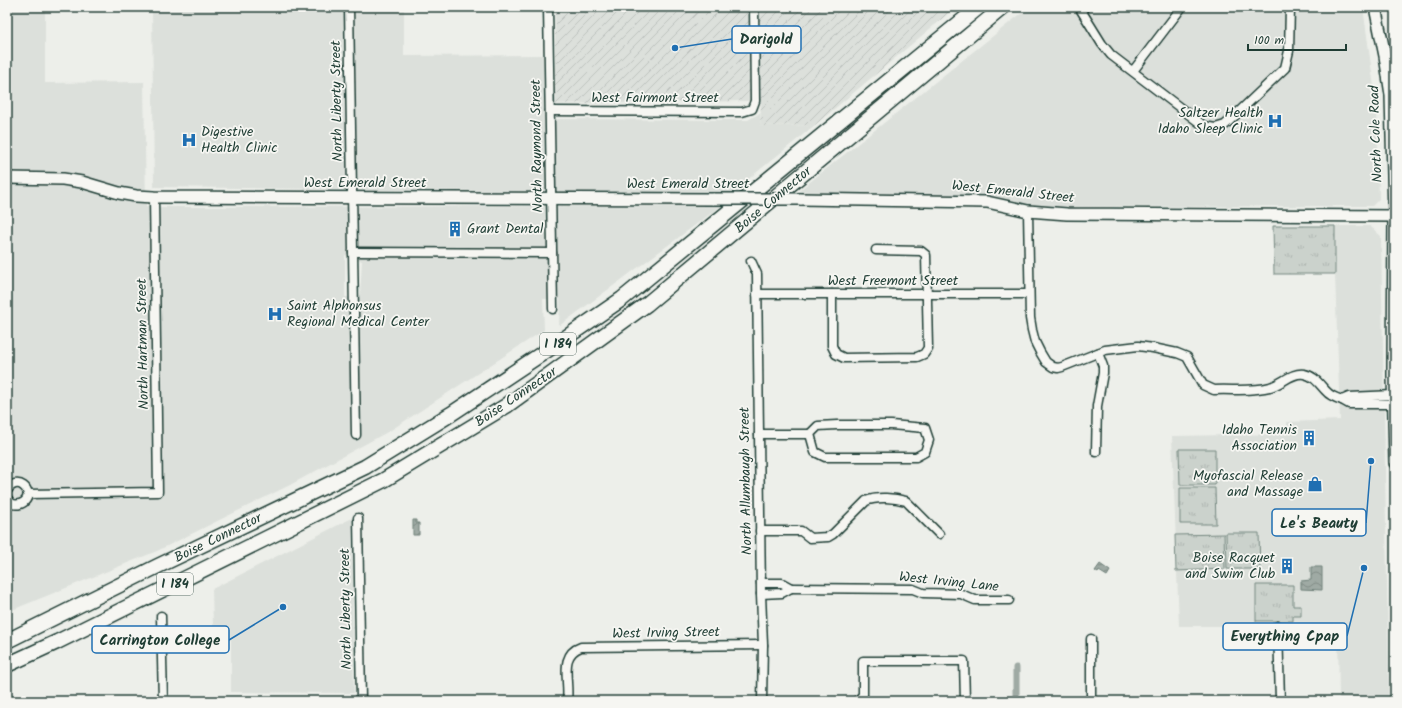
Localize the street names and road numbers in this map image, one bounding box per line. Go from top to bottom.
street label: North Liberty Street [325,40,349,162]
street label: North Raymond Street [525,79,549,213]
street label: North Cole Road [1363,84,1389,183]
street label: West Fairmont Street [591,87,719,109]
street label: Boise Connector [730,160,818,239]
street label: West Emerald Street [304,172,427,194]
street label: West Emerald Street [627,173,750,195]
street label: West Emerald Street [951,175,1076,209]
street label: West Freemont Street [828,270,959,292]
street label: North Hartman Street [131,278,155,410]
road number: I 184 [540,333,576,355]
street label: Boise Connector [470,361,563,433]
street label: North Allumbaugh Street [734,406,758,555]
street label: Boise Connector [170,507,267,569]
street label: North Liberty Street [334,548,358,670]
street label: West Irving Lane [898,566,1001,598]
road number: I 184 [157,573,193,595]
street label: West Irving Street [612,621,721,645]

